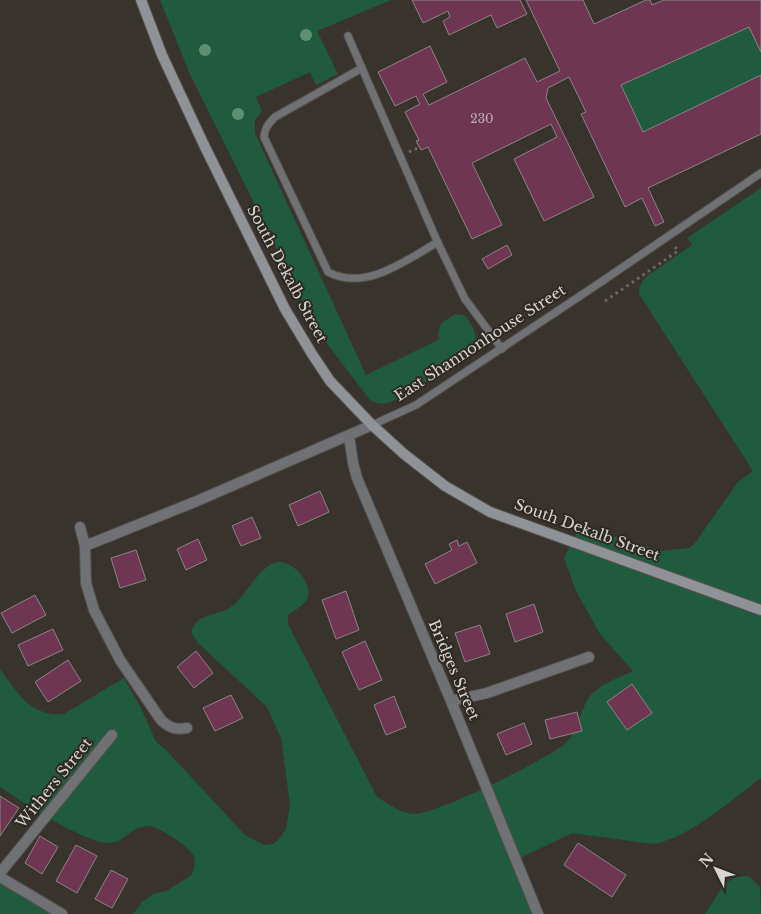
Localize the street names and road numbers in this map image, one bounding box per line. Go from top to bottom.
street label: South Dekalb Street [243,202,332,346]
street label: East Shannonhouse Street [391,280,569,405]
street label: South Dekalb Street [512,494,663,565]
street label: Bridges Street [425,617,484,723]
street label: Withers Street [11,733,96,832]

